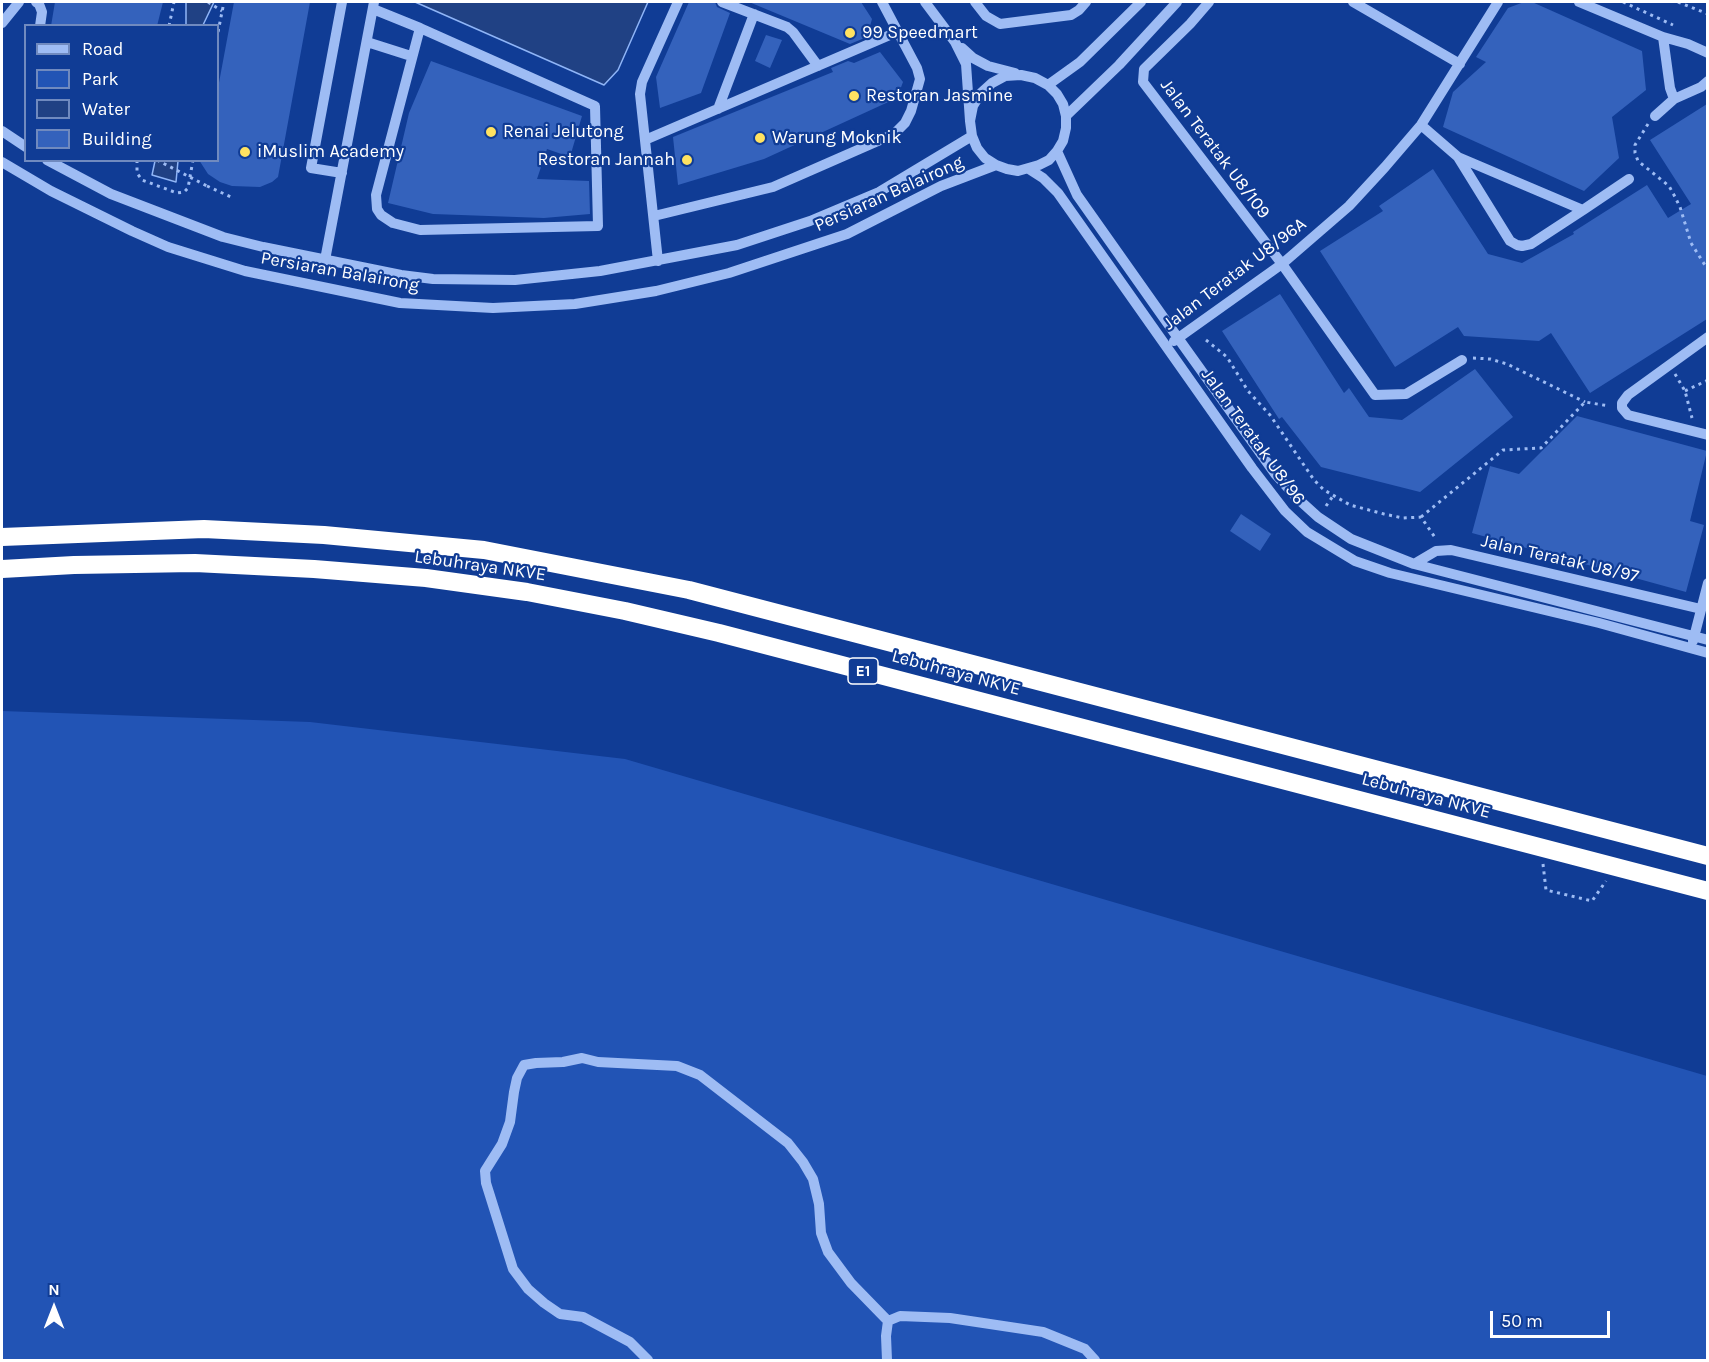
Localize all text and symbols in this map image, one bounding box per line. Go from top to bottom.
place label: 99 Speedmart [862,22,978,44]
legend [24,24,219,162]
marker: 99 Speedmart [843,26,857,40]
text: Road [82,38,123,60]
text: Park [82,68,119,90]
street label: Jalan Teratak U8/109 [1155,75,1275,223]
place label: Restoran Jasmine [866,85,1013,107]
marker: Restoran Jasmine [847,89,861,103]
text: Water [82,98,130,120]
place label: Renai Jelutong [503,121,624,143]
marker: Renai Jelutong [484,125,498,139]
place label: Warung Moknik [772,127,902,149]
text: Building [82,128,152,150]
marker: Warung Moknik [753,131,767,145]
place label: iMuslim Academy [257,141,404,163]
marker: iMuslim Academy [238,145,252,159]
place label: Restoran Jannah [537,149,675,171]
street label: Persiaran Balairong [811,151,967,237]
marker: Restoran Jannah [680,153,694,167]
street label: Jalan Teratak U8/96A [1159,213,1311,335]
street label: Persiaran Balairong [259,247,421,297]
street label: Jalan Teratak U8/96 [1196,365,1310,509]
street label: Jalan Teratak U8/97 [1479,530,1641,588]
street label: Lebuhraya NKVE [413,546,547,586]
street label: Lebuhraya NKVE [889,645,1023,701]
road number: E1 [848,658,878,684]
street label: Lebuhraya NKVE [1359,768,1493,824]
north arrow [24,1278,84,1338]
text: N [48,1280,60,1299]
scale bar [1493,1299,1613,1337]
text: 50 m [1501,1310,1543,1332]

